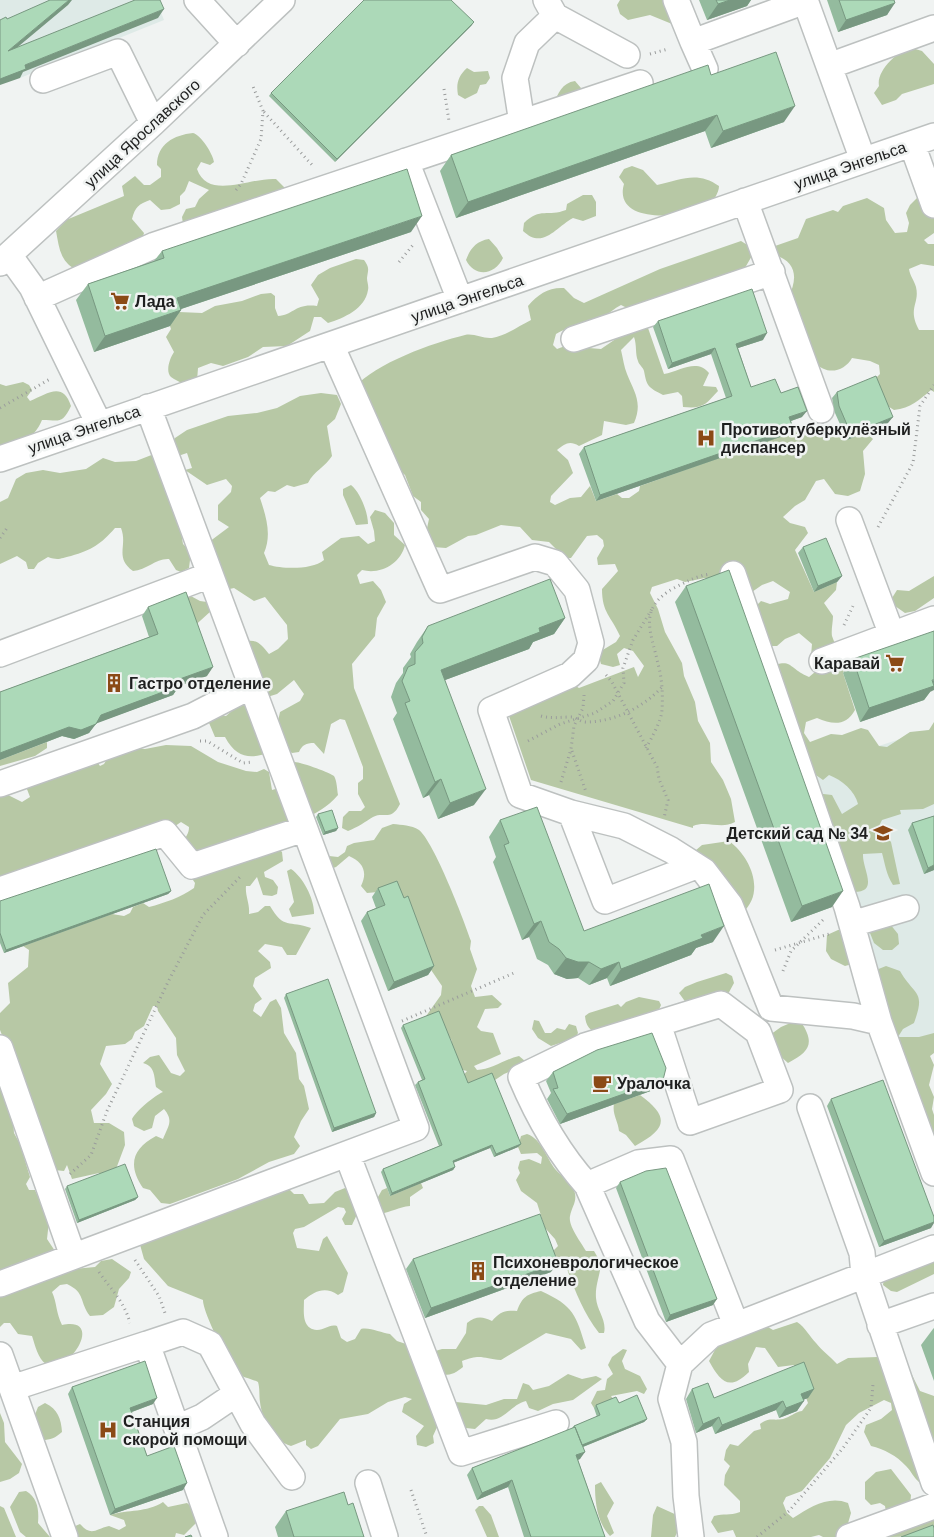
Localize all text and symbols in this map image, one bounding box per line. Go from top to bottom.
street label: улица Ярославского [81,76,203,191]
street label: улица Энгельса [792,138,908,193]
street label: улица Энгельса [409,271,525,326]
supermarket icon: Лада [109,290,131,312]
place label: Лада [135,293,175,310]
street label: улица Энгельса [26,402,142,457]
place label: Противотуберкулёзный диспансер [721,421,911,456]
hospital icon: Противотуберкулёзный диспансер [695,427,717,449]
supermarket icon: Каравай [884,652,906,674]
place label: Каравай [814,655,880,672]
building icon: Гастро отделение [103,672,125,694]
place label: Гастро отделение [129,675,271,692]
school or university icon: Детский сад № 34 [872,822,894,844]
place label: Детский сад № 34 [726,825,868,842]
cafe icon: Уралочка [591,1072,613,1094]
place label: Уралочка [617,1075,691,1092]
place label: Психоневрологическое отделение [493,1254,679,1289]
building icon: Психоневрологическое отделение [467,1260,489,1282]
place label: Станция скорой помощи [123,1413,247,1448]
hospital icon: Станция скорой помощи [97,1419,119,1441]

